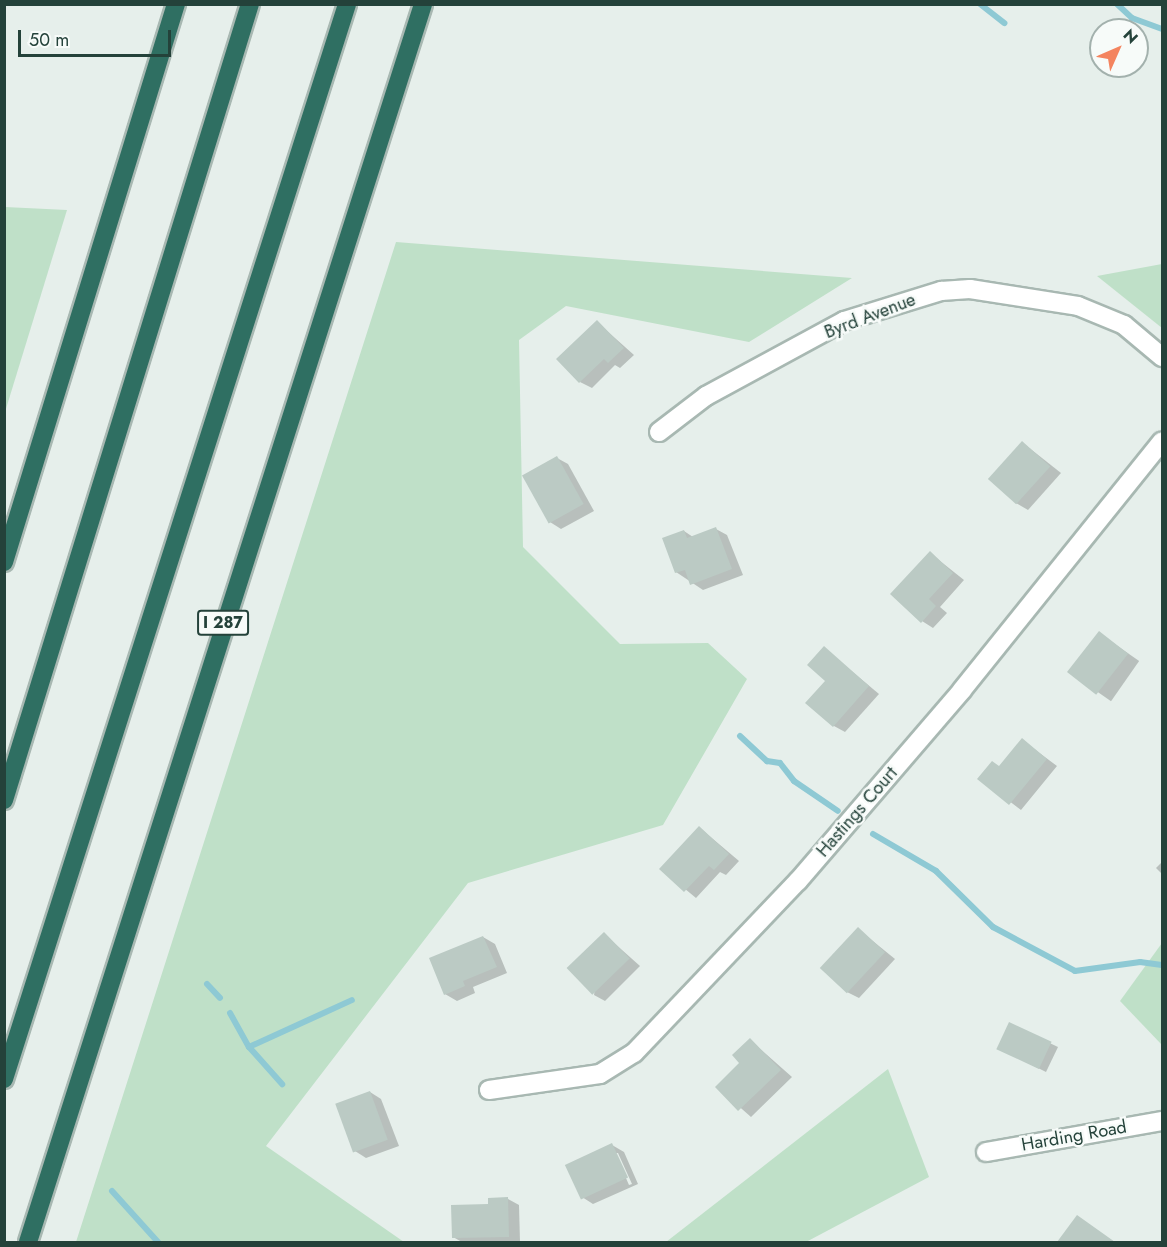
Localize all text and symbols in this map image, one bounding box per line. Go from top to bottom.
scale bar [21,18,174,56]
north arrow [1089,18,1149,78]
text: N [1118,24,1143,49]
text: 50 m [29,27,69,53]
street label: Byrd Avenue [821,289,919,343]
road number: I 287 [196,610,250,636]
street label: Hastings Court [812,763,902,861]
street label: Harding Road [1020,1116,1128,1156]

